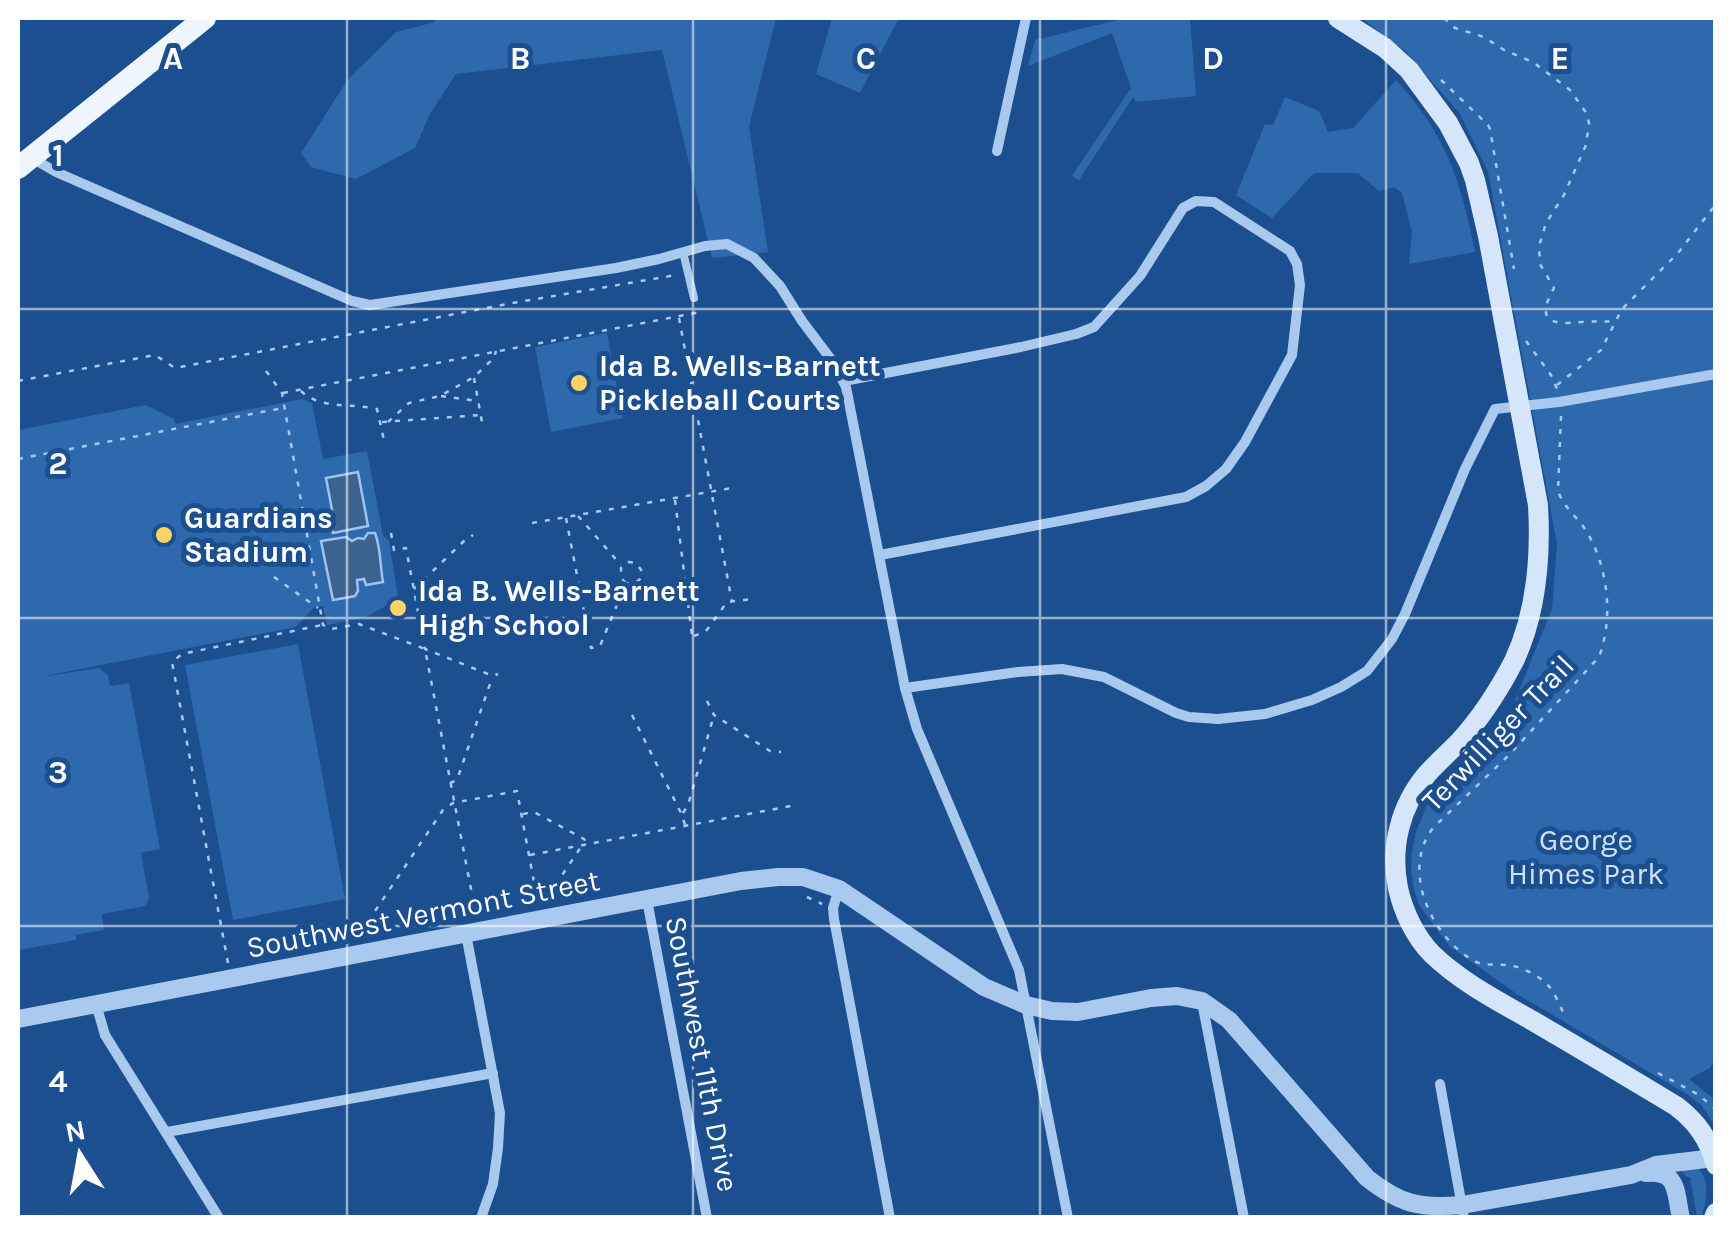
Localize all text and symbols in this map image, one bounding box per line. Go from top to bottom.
text: A [163,40,183,77]
text: B [510,40,530,77]
text: C [856,40,876,77]
text: D [1202,40,1224,77]
text: E [1551,40,1569,77]
text: 1 [52,137,64,174]
place label: Ida B. Wells-Barnett Pickleball Courts [599,348,881,418]
marker: Ida B. Wells-Barnett Pickleball Courts [568,372,590,394]
text: 2 [48,445,68,482]
place label: Guardians Stadium [184,500,333,570]
marker: Guardians Stadium [153,524,175,546]
place label: Ida B. Wells-Barnett High School [418,573,700,643]
marker: Ida B. Wells-Barnett High School [387,597,409,619]
street label: Terwilliger Trail [1414,647,1582,819]
text: 3 [48,754,68,791]
park label: George Himes Park [1508,822,1664,892]
street label: Southwest Vermont Street [243,862,603,966]
street label: Southwest 11th Drive [658,913,746,1195]
text: 4 [48,1063,68,1100]
north arrow [30,1105,130,1205]
text: N [62,1113,88,1149]

